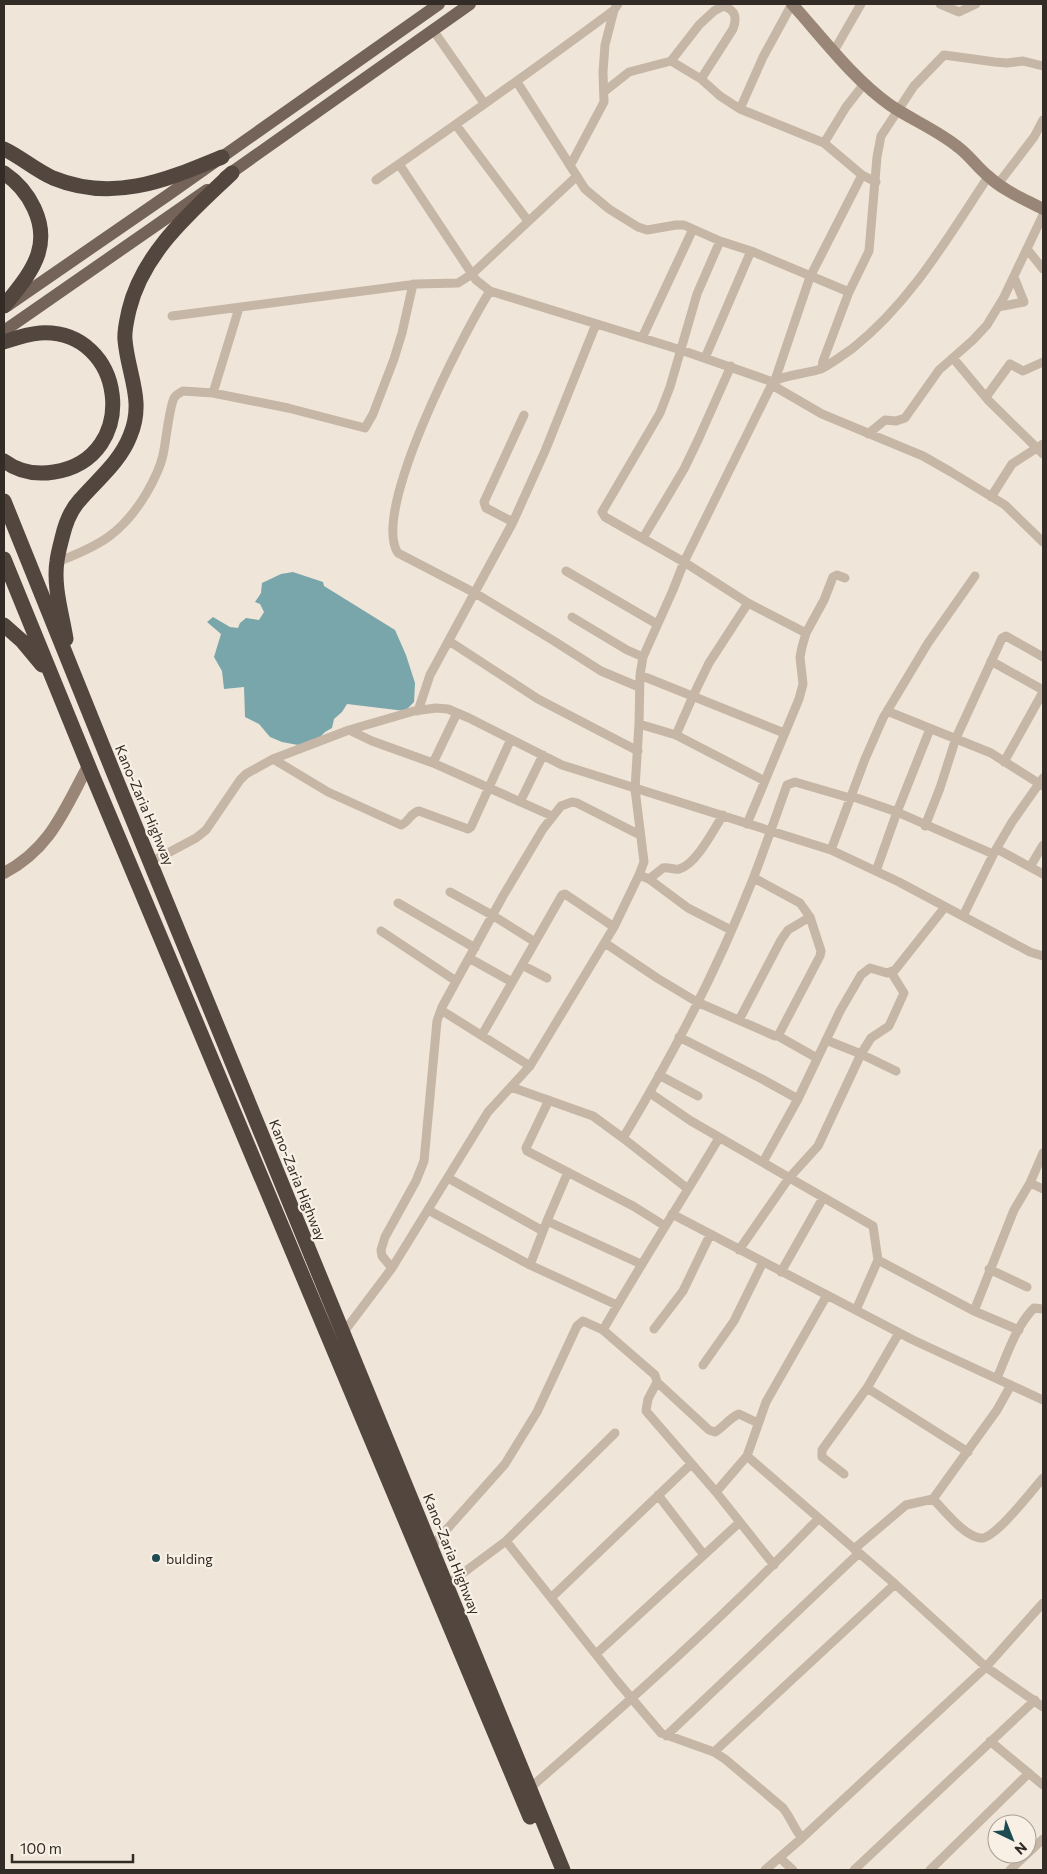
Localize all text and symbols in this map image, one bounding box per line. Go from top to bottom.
street label: Kano-Zaria Highway [112,742,178,868]
street label: Kano-Zaria Highway [266,1117,330,1243]
street label: Kano-Zaria Highway [420,1491,484,1617]
place label: bulding [166,1550,213,1567]
marker: bulding [150,1552,162,1564]
north arrow [987,1814,1037,1864]
scale bar [12,1832,134,1864]
text: 100 m [20,1839,62,1857]
text: N [1012,1839,1031,1859]

